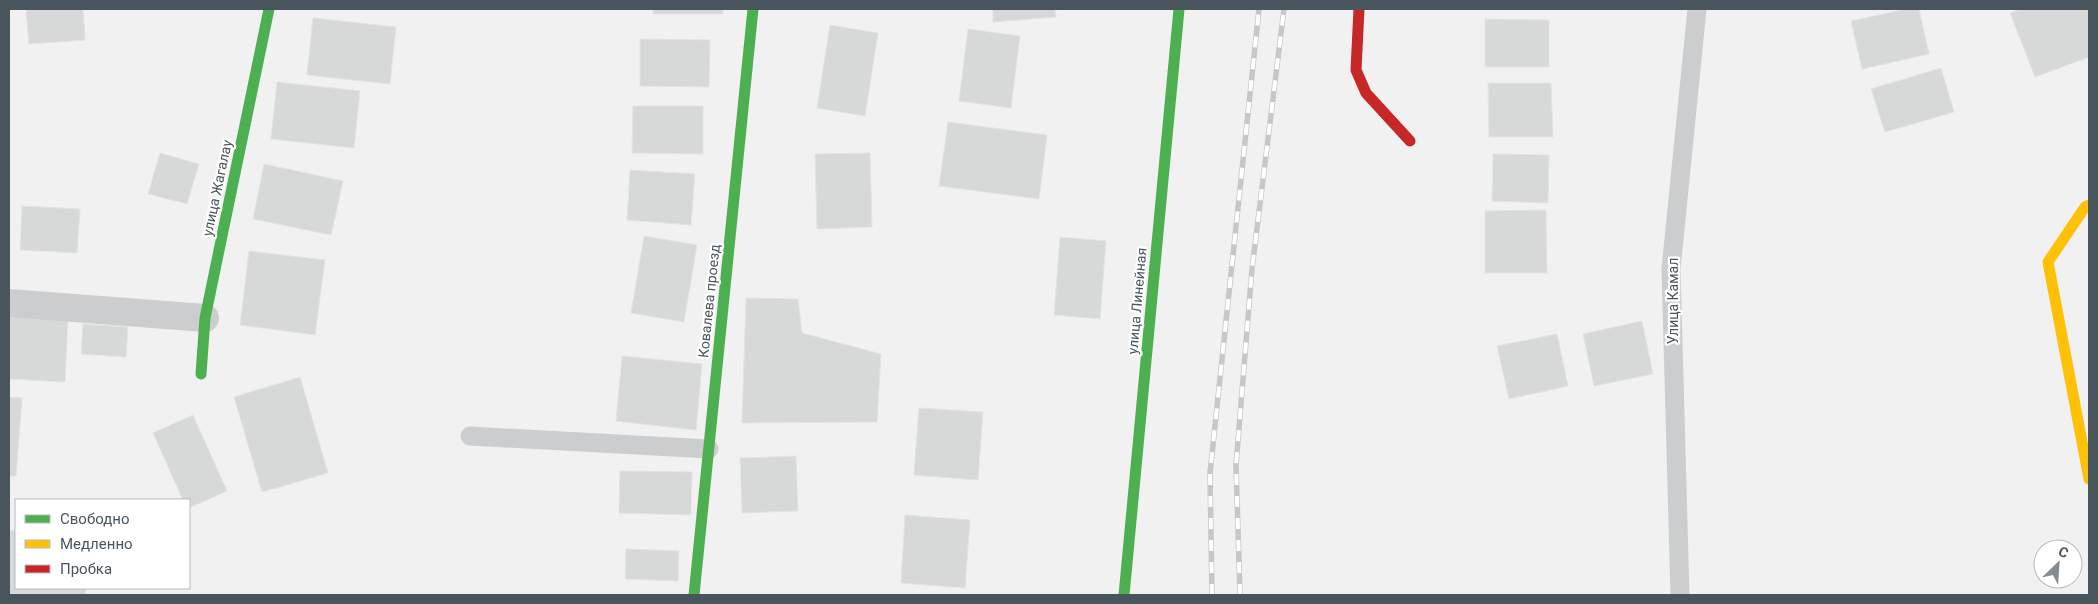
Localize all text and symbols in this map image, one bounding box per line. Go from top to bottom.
street label: улица Жагалау [199,138,235,238]
street label: Ковалева проезд [695,243,723,358]
street label: улица Линейная [1124,247,1150,355]
street label: Улица Камал [1665,258,1681,344]
legend [15,499,190,589]
text: Свободно [60,510,129,528]
text: Медленно [60,535,133,553]
north arrow [2033,539,2083,589]
text: С [2056,543,2071,561]
text: Пробка [60,560,112,578]

